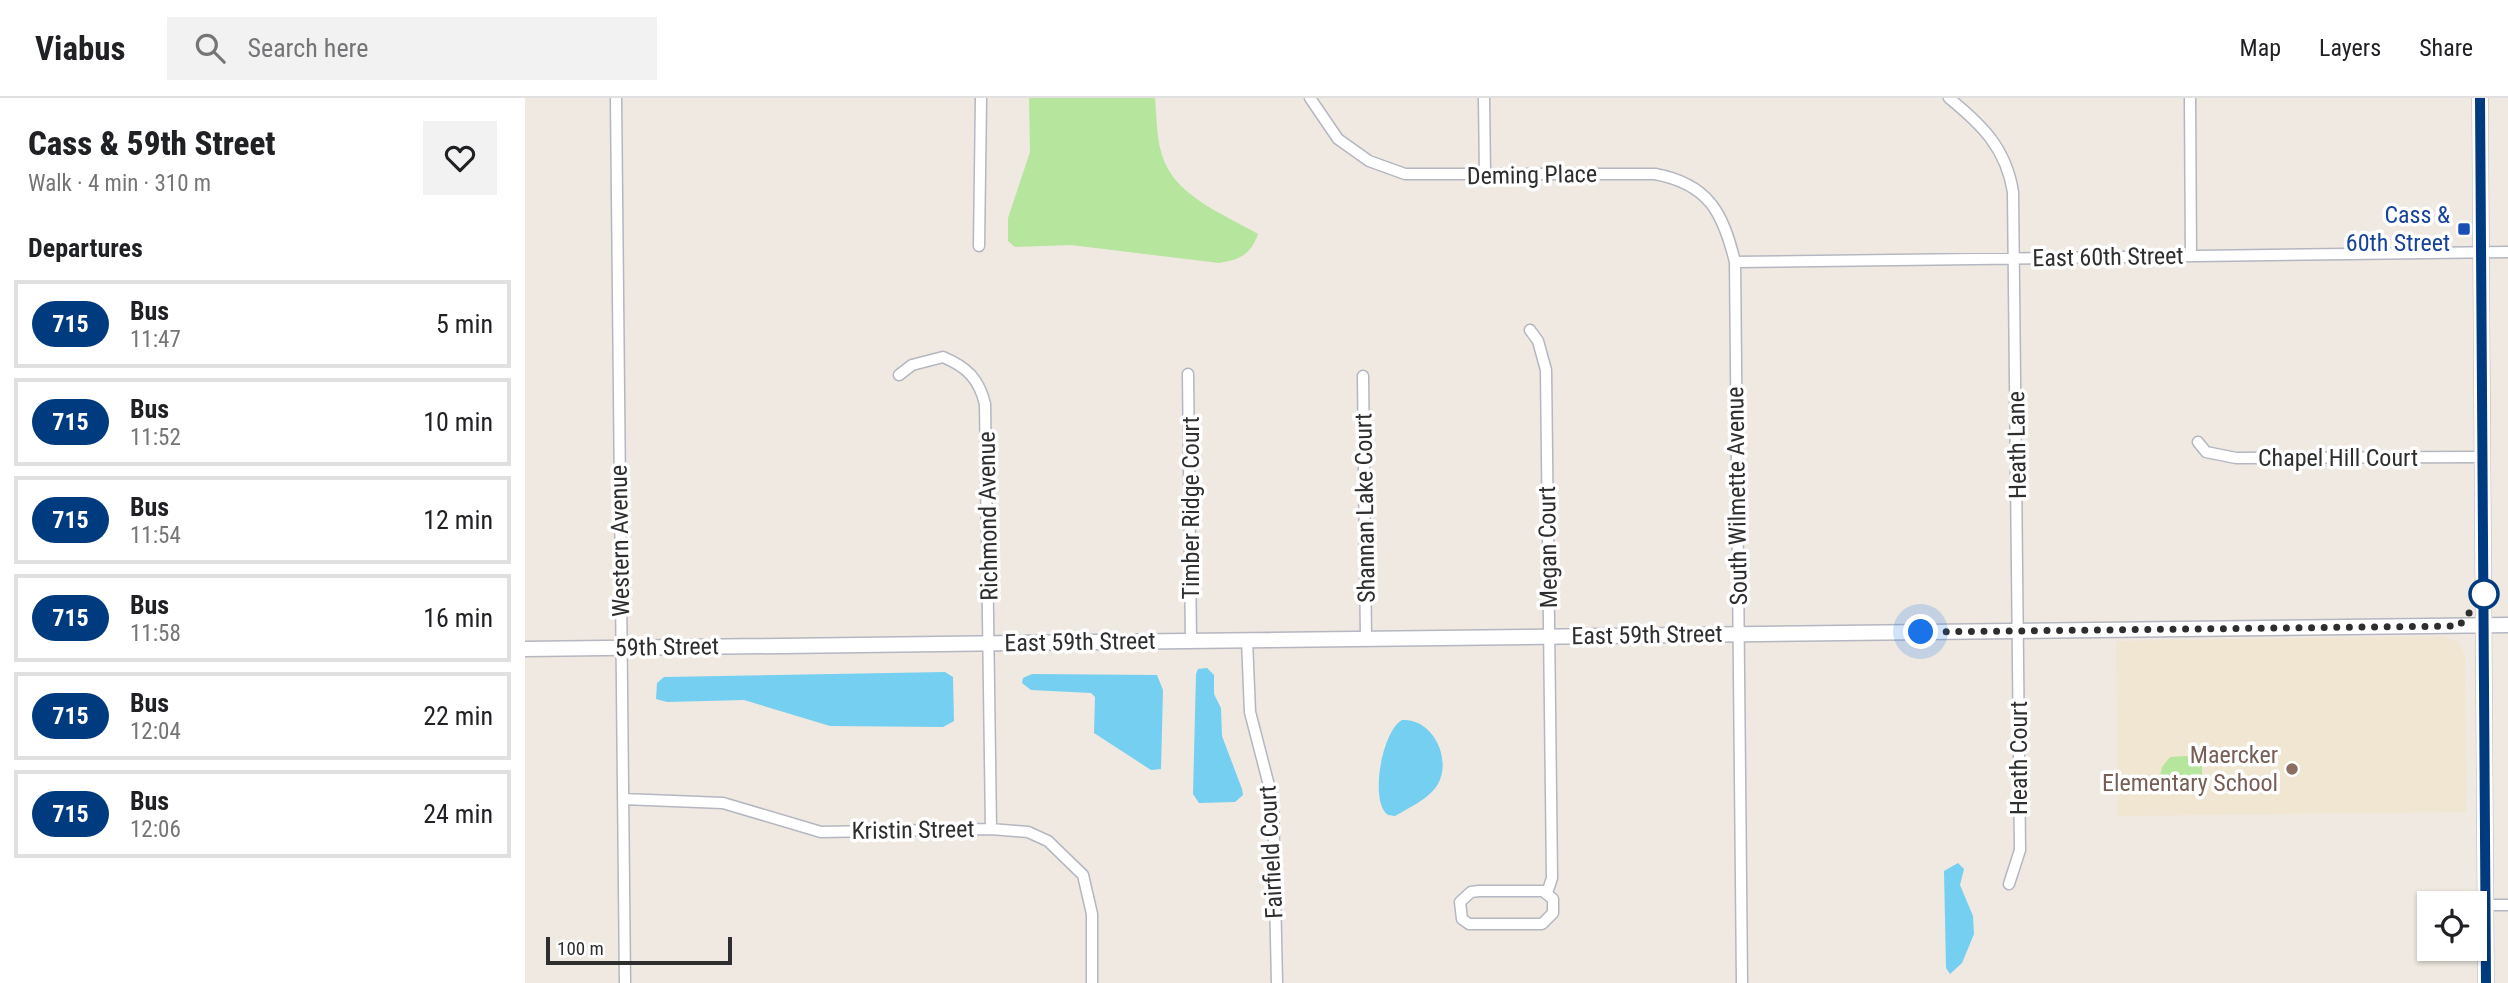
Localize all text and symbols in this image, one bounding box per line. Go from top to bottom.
search box [167,17,657,80]
text: Viabus [35,29,125,68]
icon: search [191,29,229,67]
text: Search here [247,33,368,63]
text: Map [2240,34,2281,62]
text: Layers [2319,34,2381,62]
text: Share [2419,34,2473,62]
button: heart [423,121,497,195]
text: Cass & 59th Street [28,124,276,163]
street label: Deming Place [1467,160,1597,190]
text: Walk · 4 min · 310 m [28,170,211,197]
place label: Cass & 60th Street [2346,201,2450,257]
marker: Cass & 60th Street [2456,221,2472,237]
text: Departures [28,233,143,263]
street label: East 60th Street [2032,242,2184,272]
text: Bus [130,296,169,326]
text: 5 min [436,309,493,339]
text: 715 [52,310,89,338]
text: 11:47 [130,326,181,353]
street label: South Wilmette Avenue [1721,386,1753,606]
street label: Heath Lane [2002,391,2032,499]
text: Bus [130,394,169,424]
text: 10 min [423,407,493,437]
text: 715 [52,408,89,436]
street label: Shannan Lake Court [1349,413,1381,603]
street label: Timber Ridge Court [1177,417,1205,599]
text: 11:52 [130,424,181,451]
street label: Richmond Avenue [973,431,1003,601]
street label: Chapel Hill Court [2258,444,2418,472]
street label: Western Avenue [605,465,635,617]
street label: Megan Court [1533,486,1563,608]
text: Bus [130,492,169,522]
text: 12 min [423,505,493,535]
text: 715 [52,506,89,534]
text: 11:54 [130,522,181,549]
unlabelled marker [2469,579,2499,609]
text: Bus [130,590,169,620]
text: 16 min [423,603,493,633]
text: 715 [52,604,89,632]
your location [1903,614,1938,649]
text: 11:58 [130,620,181,647]
street label: East 59th Street [1571,620,1723,650]
street label: East 59th Street [1004,627,1156,657]
street label: 59th Street [615,632,719,662]
text: Bus [130,688,169,718]
text: 22 min [423,701,493,731]
street label: Heath Court [2005,701,2033,815]
text: 715 [52,702,89,730]
text: 12:04 [130,718,181,745]
place label: Maercker Elementary School [2102,741,2278,797]
marker: Maercker Elementary School [2284,761,2300,777]
street label: Fairfield Court [1254,785,1288,919]
text: Bus [130,786,169,816]
text: 24 min [423,799,493,829]
text: 715 [52,800,89,828]
street label: Kristin Street [851,815,975,845]
text: 12:06 [130,816,181,843]
map controls [2417,891,2487,961]
button: locate [2417,891,2487,961]
scale bar [546,934,731,966]
text: 100 m [557,937,604,960]

